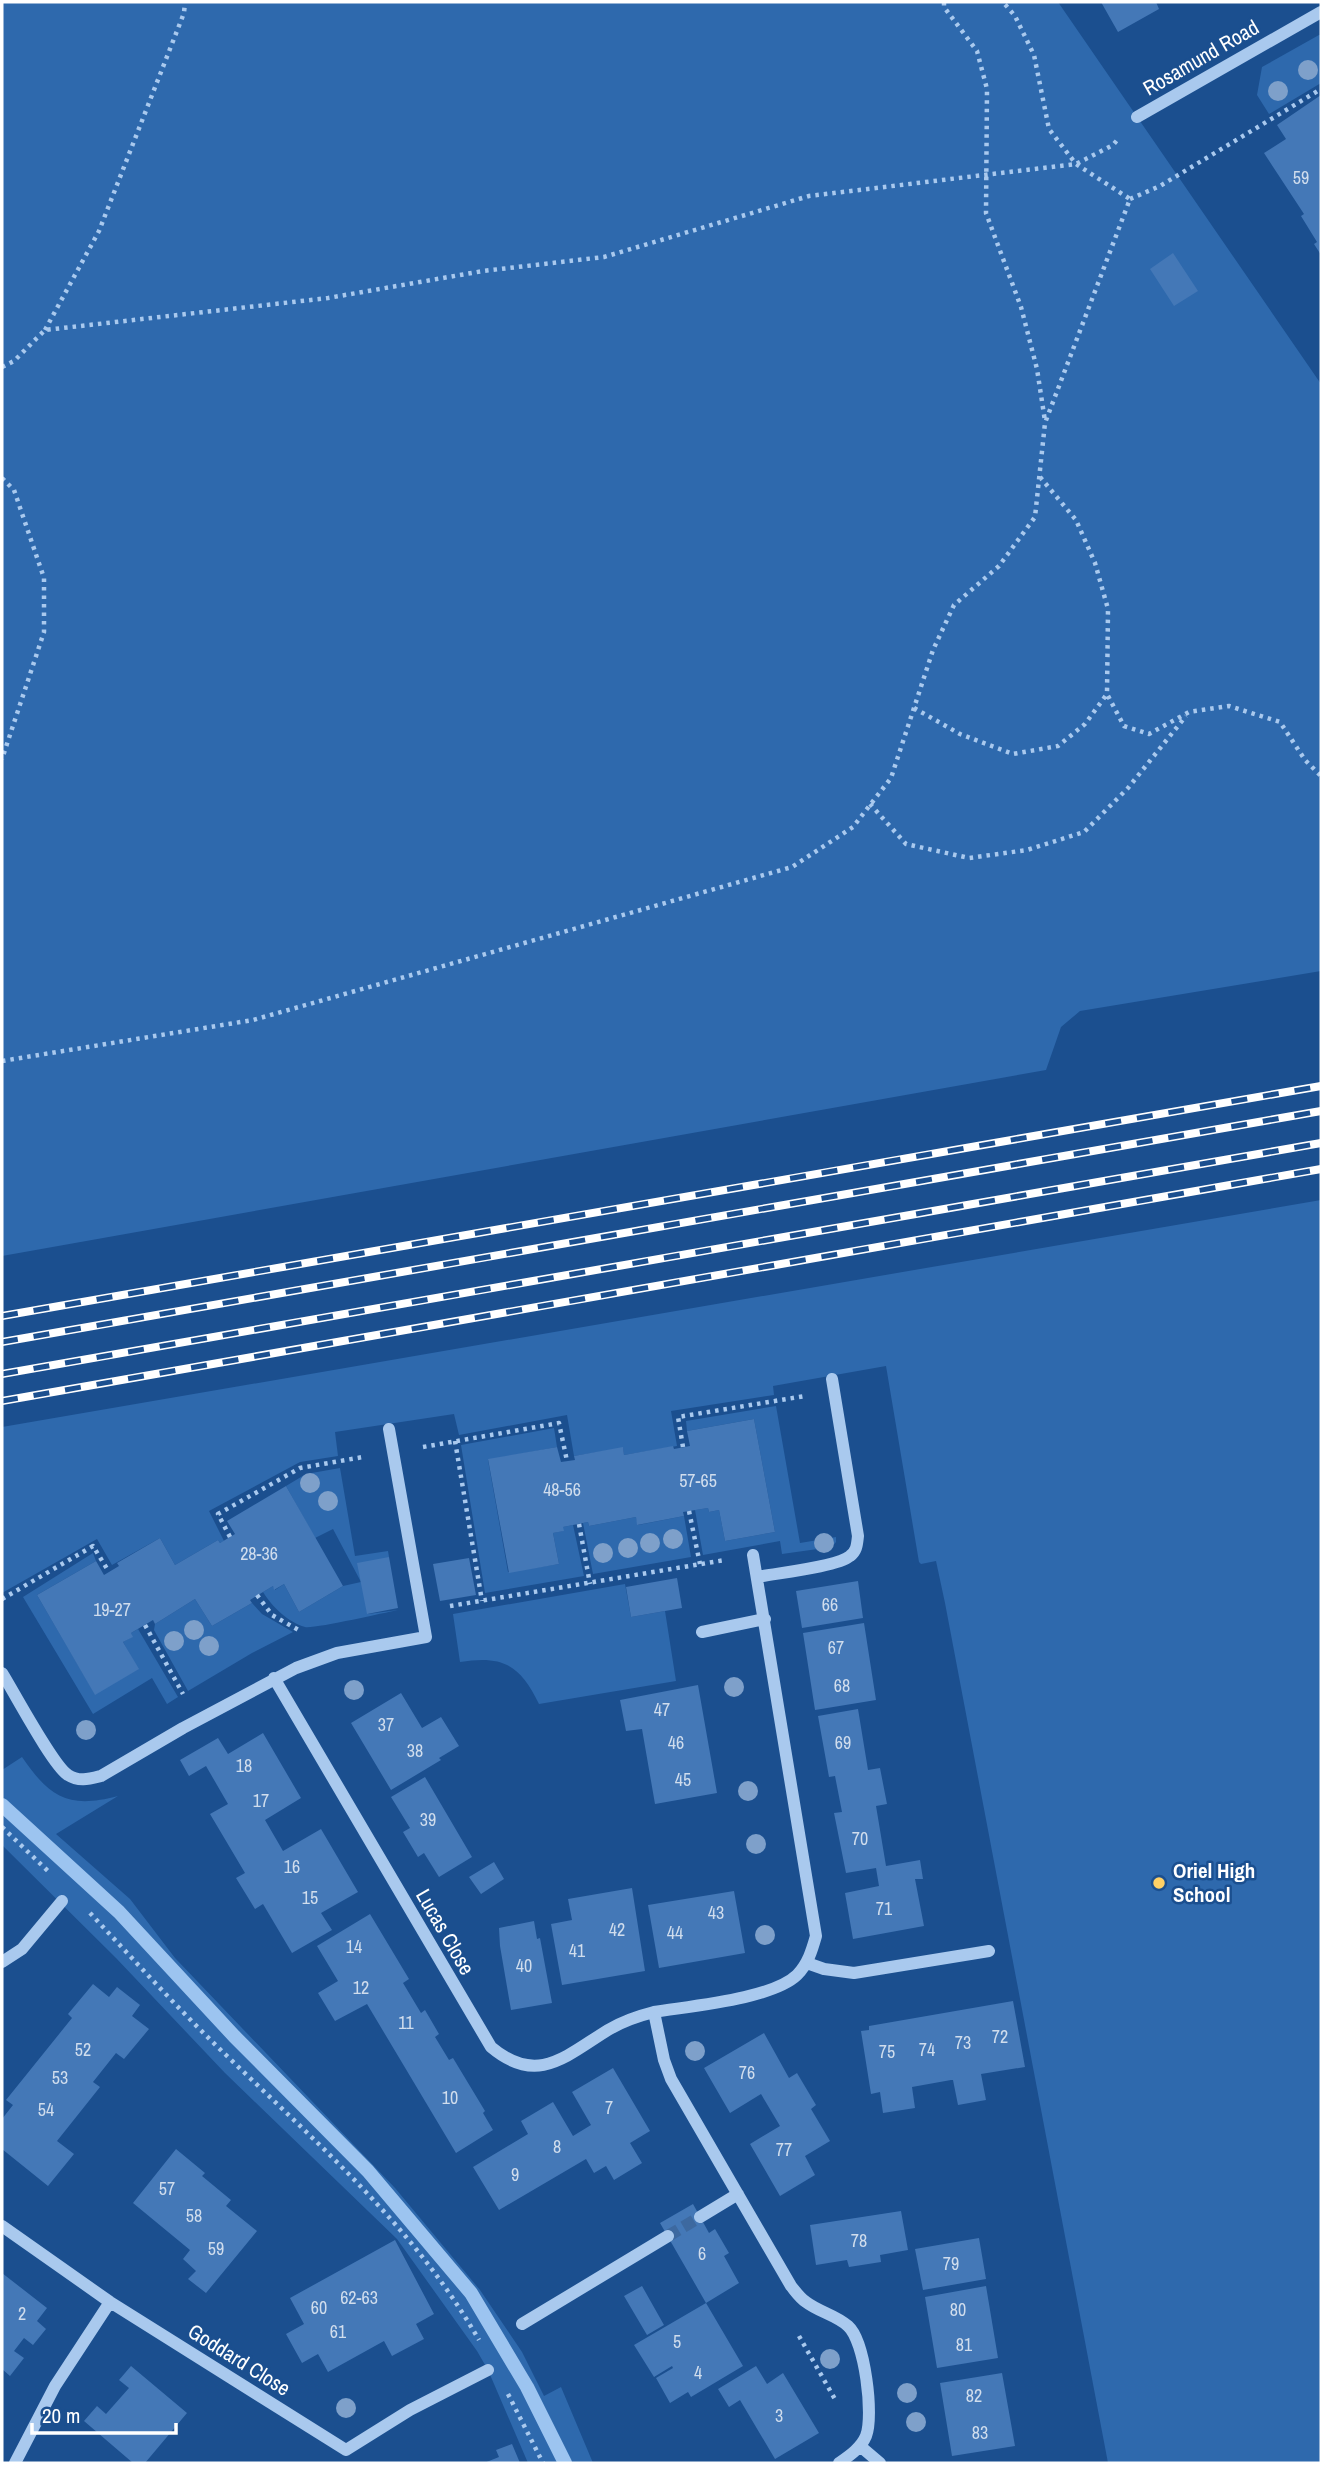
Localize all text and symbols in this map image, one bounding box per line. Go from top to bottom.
street label: Rosamund Road [1138,13,1264,102]
house number: 59 [1293,165,1309,190]
house number: 57-65 [679,1468,717,1493]
house number: 48-56 [543,1477,581,1502]
house number: 28-36 [240,1541,278,1566]
house number: 66 [822,1592,838,1617]
house number: 19-27 [93,1597,131,1622]
house number: 67 [828,1635,844,1660]
house number: 68 [834,1673,850,1698]
house number: 47 [654,1697,670,1722]
house number: 37 [378,1712,394,1737]
house number: 46 [668,1730,684,1755]
house number: 69 [835,1730,851,1755]
house number: 38 [407,1738,423,1763]
house number: 18 [236,1753,252,1778]
house number: 45 [675,1767,691,1792]
house number: 17 [253,1788,269,1813]
house number: 39 [420,1807,436,1832]
house number: 70 [852,1826,868,1851]
house number: 16 [284,1854,300,1879]
place label: Oriel High School [1173,1856,1255,1909]
marker: Oriel High School [1151,1875,1167,1891]
street label: Lucas Close [409,1883,482,1980]
house number: 15 [302,1885,318,1910]
house number: 71 [876,1896,893,1921]
house number: 43 [708,1900,724,1925]
house number: 42 [609,1917,625,1942]
house number: 44 [667,1920,683,1945]
house number: 14 [346,1934,362,1959]
house number: 41 [569,1938,586,1963]
house number: 40 [516,1953,532,1978]
house number: 12 [353,1975,369,2000]
house number: 11 [398,2010,414,2035]
house number: 72 [992,2024,1008,2049]
house number: 73 [955,2030,971,2055]
house number: 52 [75,2037,91,2062]
house number: 74 [919,2037,935,2062]
house number: 75 [879,2039,895,2064]
house number: 76 [739,2060,755,2085]
house number: 53 [52,2065,68,2090]
house number: 10 [442,2085,458,2110]
house number: 7 [605,2095,613,2120]
house number: 54 [38,2097,54,2122]
house number: 8 [553,2134,561,2159]
house number: 77 [776,2137,792,2162]
house number: 9 [511,2162,519,2187]
house number: 57 [159,2176,175,2201]
house number: 58 [186,2203,202,2228]
house number: 78 [851,2228,867,2253]
house number: 59 [208,2236,224,2261]
house number: 6 [698,2241,706,2266]
house number: 79 [943,2251,959,2276]
house number: 62-63 [340,2285,378,2310]
house number: 60 [311,2295,327,2320]
house number: 80 [950,2297,966,2322]
house number: 2 [18,2301,26,2326]
street label: Goddard Close [182,2317,296,2403]
house number: 61 [330,2319,347,2344]
house number: 5 [673,2329,681,2354]
house number: 81 [956,2332,973,2357]
house number: 4 [694,2360,702,2385]
house number: 82 [966,2383,982,2408]
scale bar [32,2392,175,2436]
text: 20 m [42,2401,80,2430]
house number: 3 [775,2403,783,2428]
house number: 83 [972,2420,988,2445]

